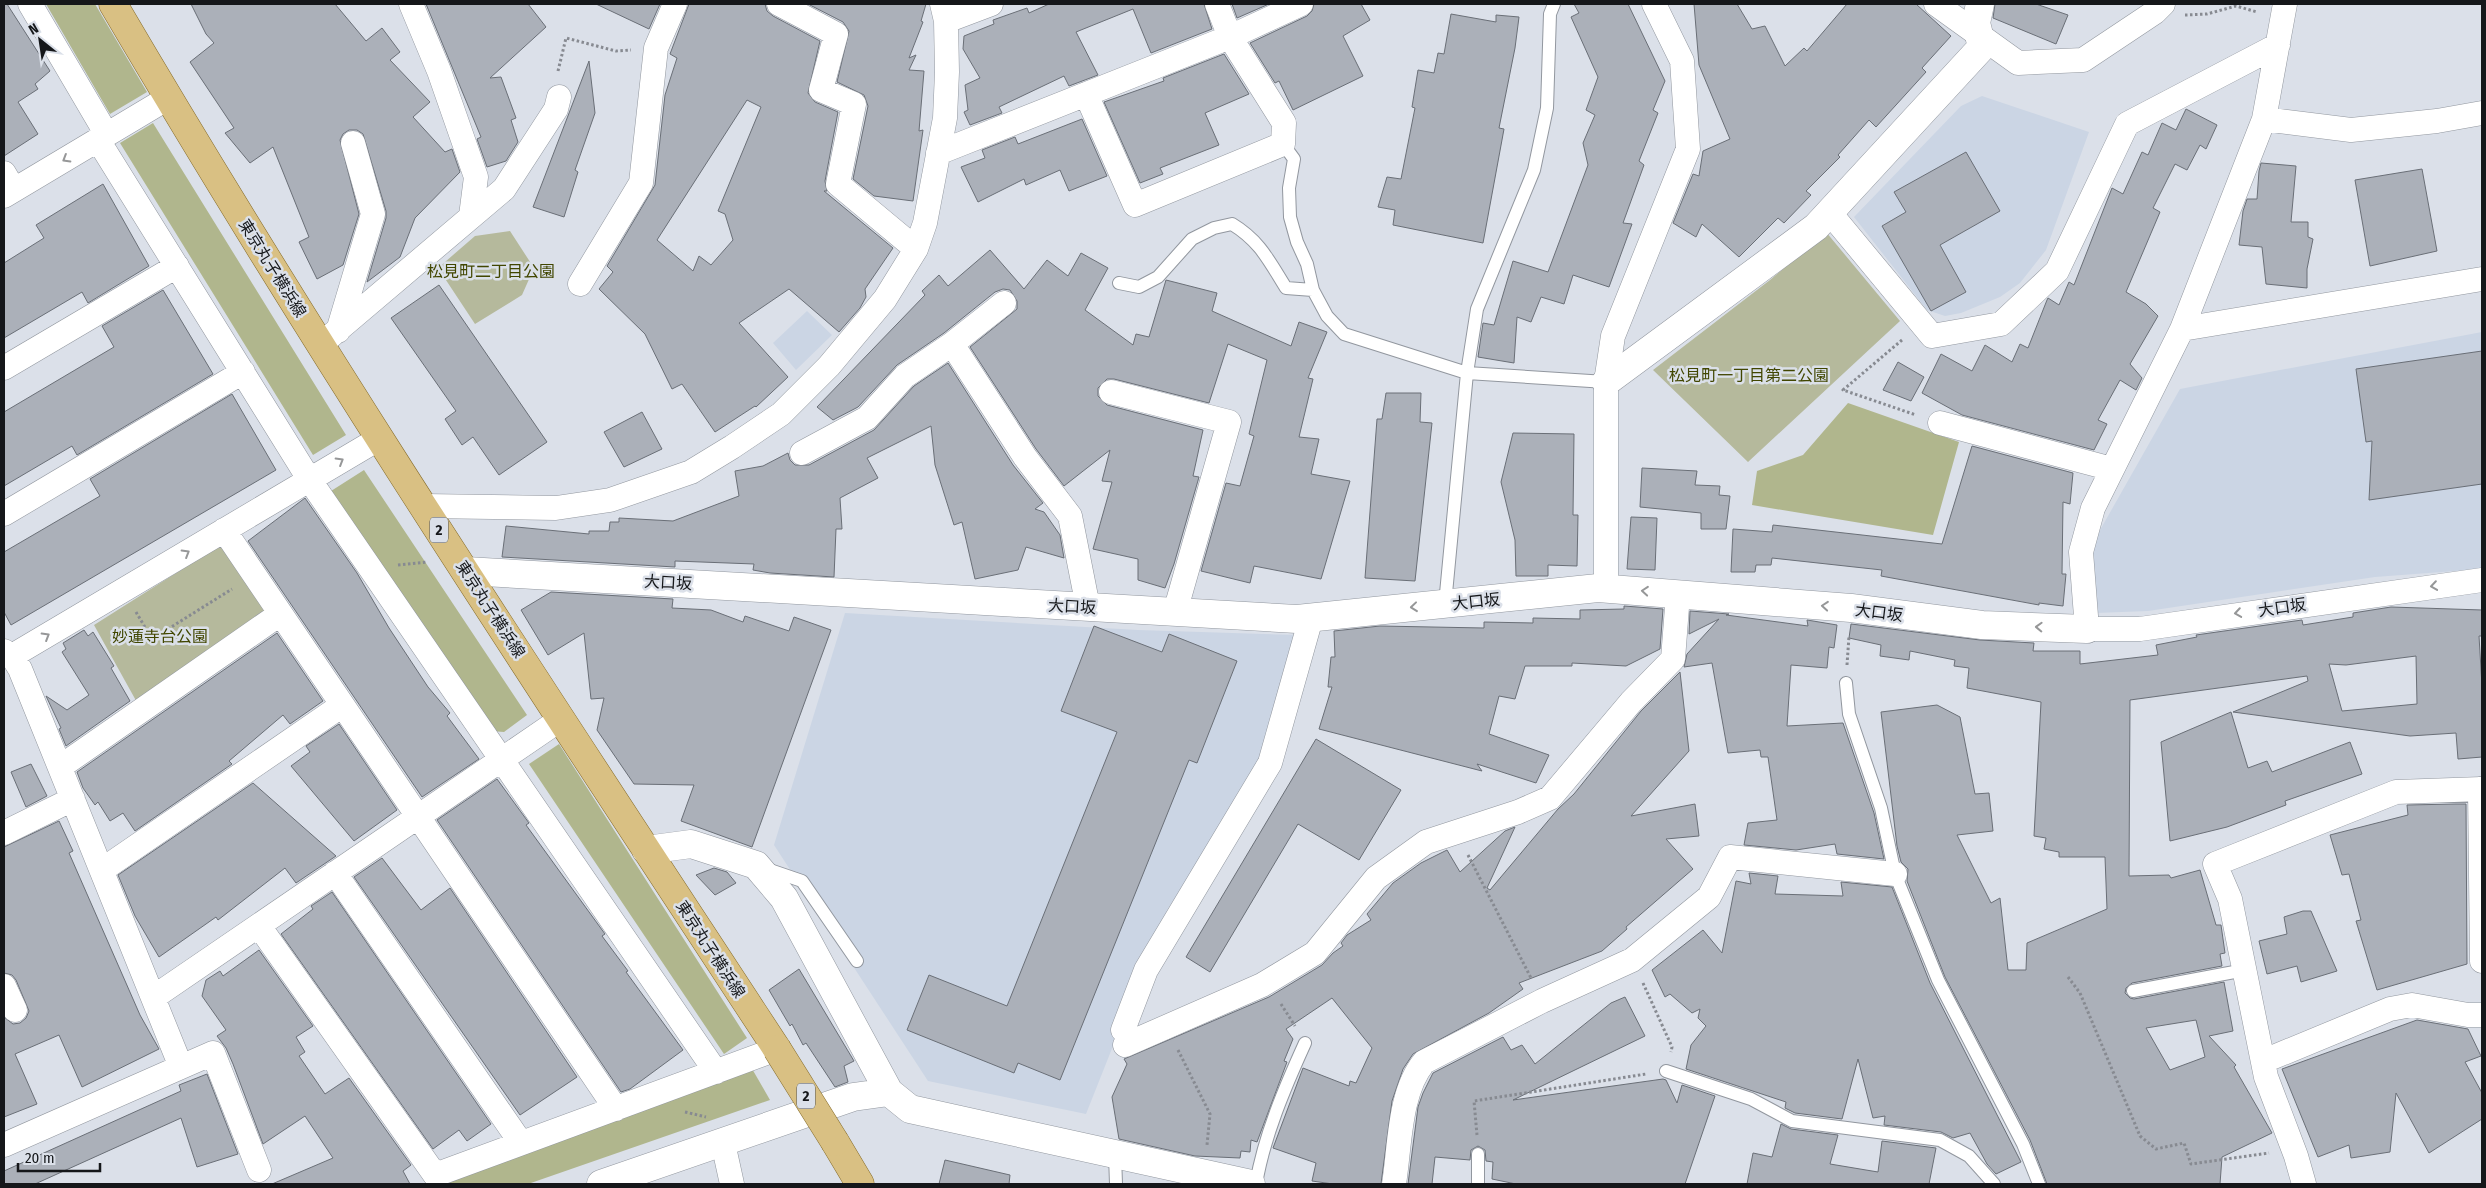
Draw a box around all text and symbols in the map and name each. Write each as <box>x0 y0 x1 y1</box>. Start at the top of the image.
north arrow <box>15 15 65 65</box>
text: N <box>26 20 42 39</box>
one-way arrow <box>63 153 72 163</box>
street label: 東京丸子横浜線 <box>235 216 310 321</box>
park label: 松見町二丁目公園 <box>427 262 555 281</box>
park label: 松見町一丁目第二公園 <box>1669 366 1829 385</box>
one-way arrow <box>335 457 344 467</box>
road number: 2 <box>430 518 448 542</box>
one-way arrow <box>180 549 189 559</box>
street label: 東京丸子横浜線 <box>452 557 529 661</box>
street label: 大口坂 <box>644 572 692 593</box>
one-way arrow <box>2430 581 2438 591</box>
one-way arrow <box>1641 586 1649 597</box>
street label: 大口坂 <box>1451 590 1501 613</box>
street label: 大口坂 <box>2257 595 2307 620</box>
street label: 大口坂 <box>1048 596 1096 617</box>
street label: 大口坂 <box>1854 600 1904 625</box>
one-way arrow <box>1410 601 1418 612</box>
one-way arrow <box>1820 601 1828 612</box>
one-way arrow <box>2234 608 2243 618</box>
one-way arrow <box>2034 622 2042 633</box>
park label: 妙蓮寺台公園 <box>112 627 208 646</box>
one-way arrow <box>40 632 49 642</box>
street label: 東京丸子横浜線 <box>672 897 749 1001</box>
road number: 2 <box>797 1084 815 1108</box>
scale bar <box>18 1140 100 1172</box>
text: 20 m <box>25 1149 55 1167</box>

